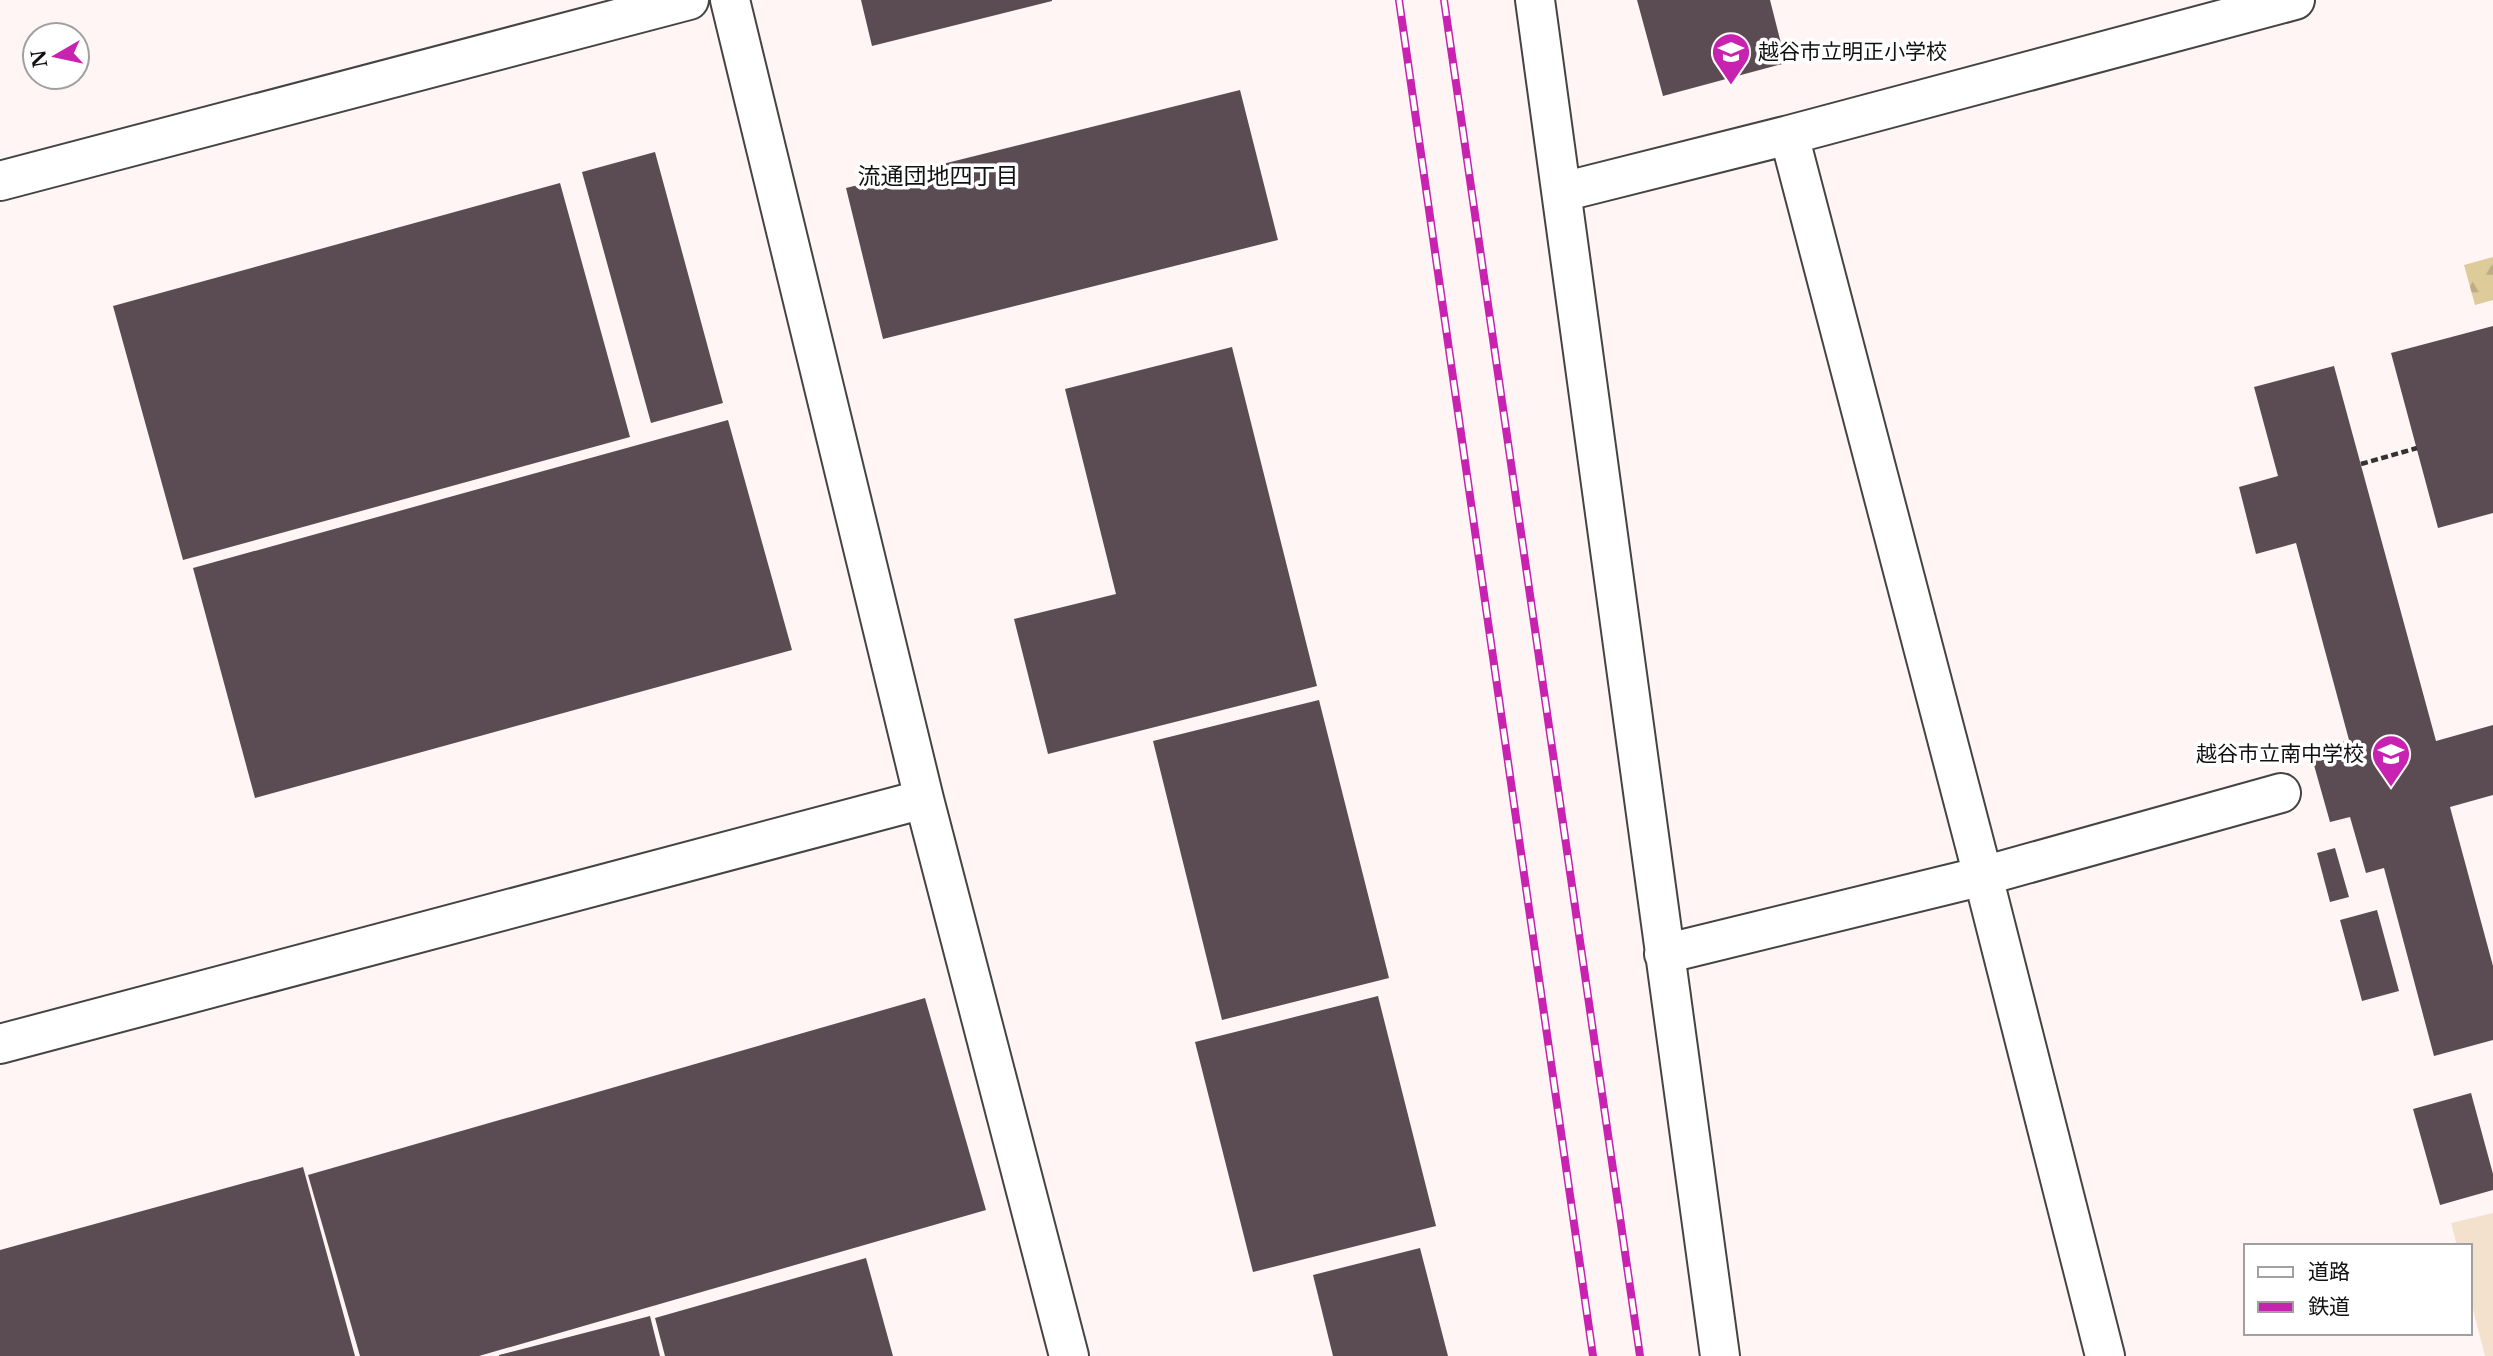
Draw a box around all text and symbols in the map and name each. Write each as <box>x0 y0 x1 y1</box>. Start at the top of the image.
north arrow <box>21 21 91 91</box>
school or university icon: 越谷市立明正小学校 <box>1710 31 1752 86</box>
place label: 越谷市立明正小学校 <box>1758 39 1947 65</box>
text: N <box>27 48 52 69</box>
district label: 流通団地四丁目 <box>858 162 1019 190</box>
school or university icon: 越谷市立南中学校 <box>2370 733 2412 788</box>
place label: 越谷市立南中学校 <box>2196 741 2364 767</box>
legend <box>2244 1244 2472 1335</box>
text: 道路 <box>2308 1259 2350 1285</box>
text: 鉄道 <box>2308 1294 2350 1320</box>

